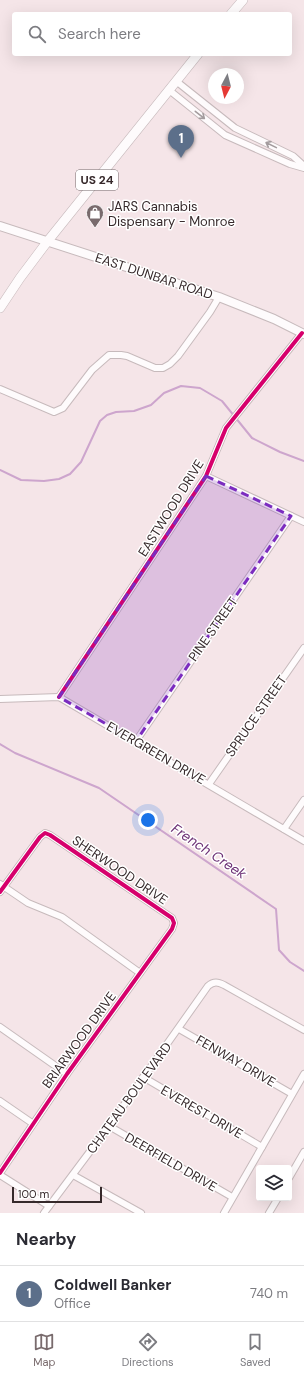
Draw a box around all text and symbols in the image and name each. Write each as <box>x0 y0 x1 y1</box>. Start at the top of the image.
search box <box>12 12 292 56</box>
icon: search <box>26 23 48 45</box>
text: Search here <box>58 24 141 44</box>
north arrow <box>208 68 244 104</box>
one-way arrow <box>194 110 205 119</box>
pin: 1 <box>168 125 194 158</box>
one-way arrow <box>265 141 277 148</box>
road number: US 24 <box>76 170 118 190</box>
place label: JARS Cannabis Dispensary - Monroe <box>108 198 235 230</box>
shop icon: JARS Cannabis Dispensary - Monroe <box>85 203 105 228</box>
street label: EAST DUNBAR ROAD <box>93 249 215 303</box>
street label: EASTWOOD DRIVE <box>134 456 208 560</box>
street label: PINE STREET <box>185 594 241 664</box>
street label: SPRUCE STREET <box>222 672 290 760</box>
street label: EVERGREEN DRIVE <box>103 718 209 788</box>
your location <box>138 810 158 830</box>
water label: French Creek <box>168 819 251 883</box>
street label: SHERWOOD DRIVE <box>69 832 171 908</box>
street label: BRIARWOOD DRIVE <box>38 988 120 1092</box>
street label: FENWAY DRIVE <box>193 1031 279 1091</box>
street label: CHATEAU BOULEVARD <box>83 1039 175 1157</box>
street label: EVEREST DRIVE <box>158 1082 246 1142</box>
street label: DEERFIELD DRIVE <box>122 1129 220 1195</box>
map controls <box>256 1165 292 1201</box>
button: layers <box>256 1165 292 1201</box>
scale bar <box>12 1185 102 1204</box>
text: 100 m <box>18 1187 49 1201</box>
text: Nearby <box>16 1228 76 1250</box>
text: Coldwell Banker <box>54 1275 171 1295</box>
text: 1 <box>27 1285 31 1302</box>
text: 740 m <box>250 1285 288 1302</box>
text: Office <box>54 1295 91 1312</box>
tab: Map <box>33 1331 55 1369</box>
tab: Directions <box>122 1331 174 1369</box>
tab: Saved <box>240 1331 271 1369</box>

